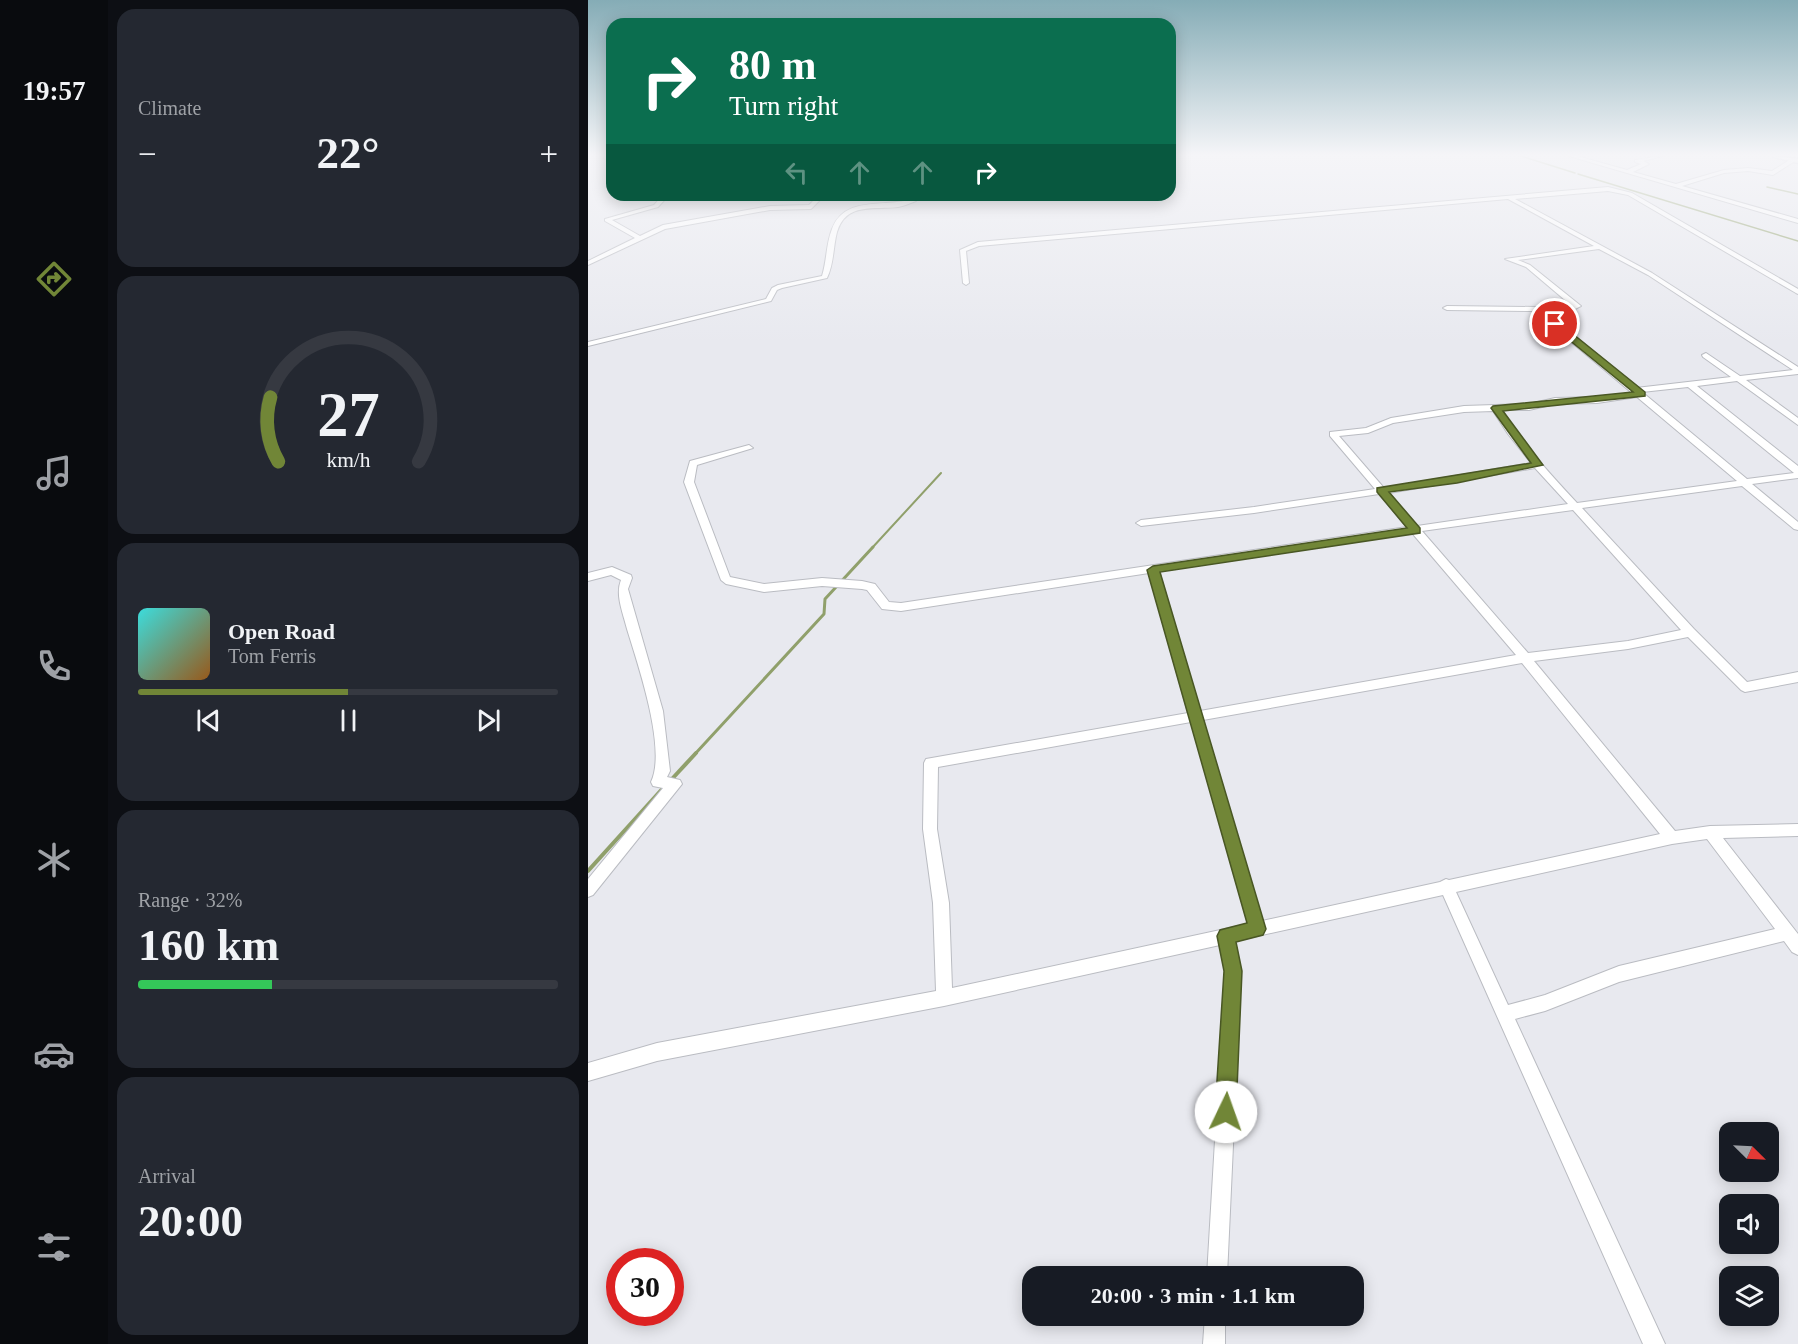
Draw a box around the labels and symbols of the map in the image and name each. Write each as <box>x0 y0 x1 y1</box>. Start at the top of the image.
pin <box>1529 298 1580 349</box>
position arrow <box>1194 1080 1258 1144</box>
north arrow <box>1719 1122 1779 1182</box>
speed limit sign: 30 <box>606 1248 684 1326</box>

